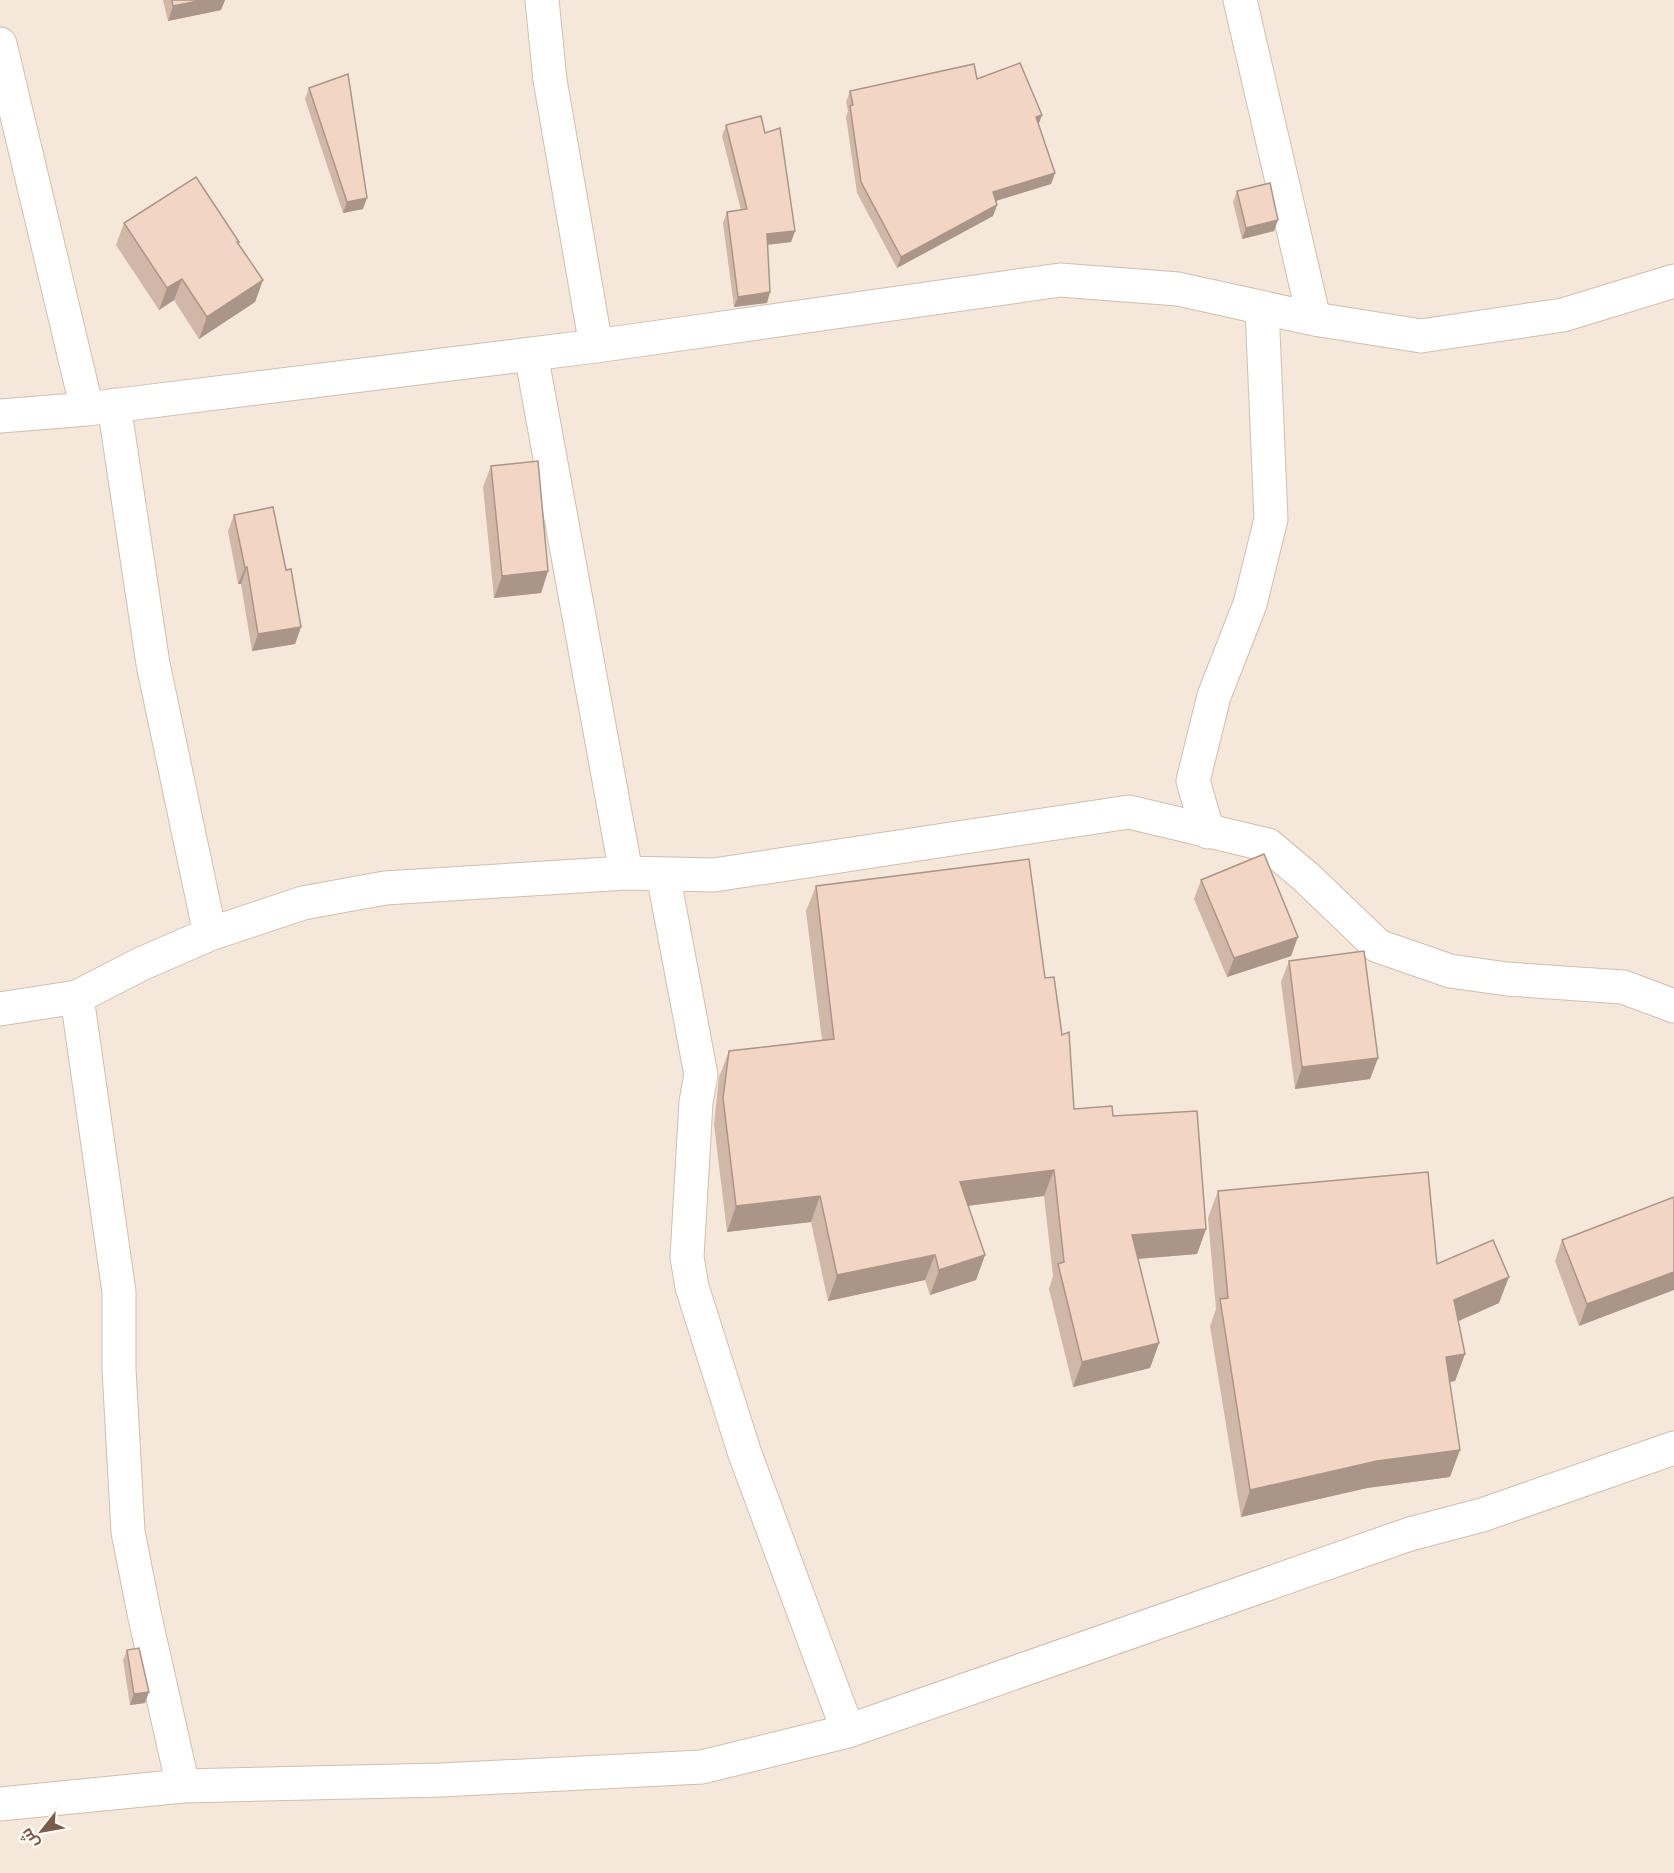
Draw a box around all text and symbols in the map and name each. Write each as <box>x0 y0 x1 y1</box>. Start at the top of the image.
north arrow <box>12 1801 72 1861</box>
text: ش <box>15 1825 43 1853</box>

